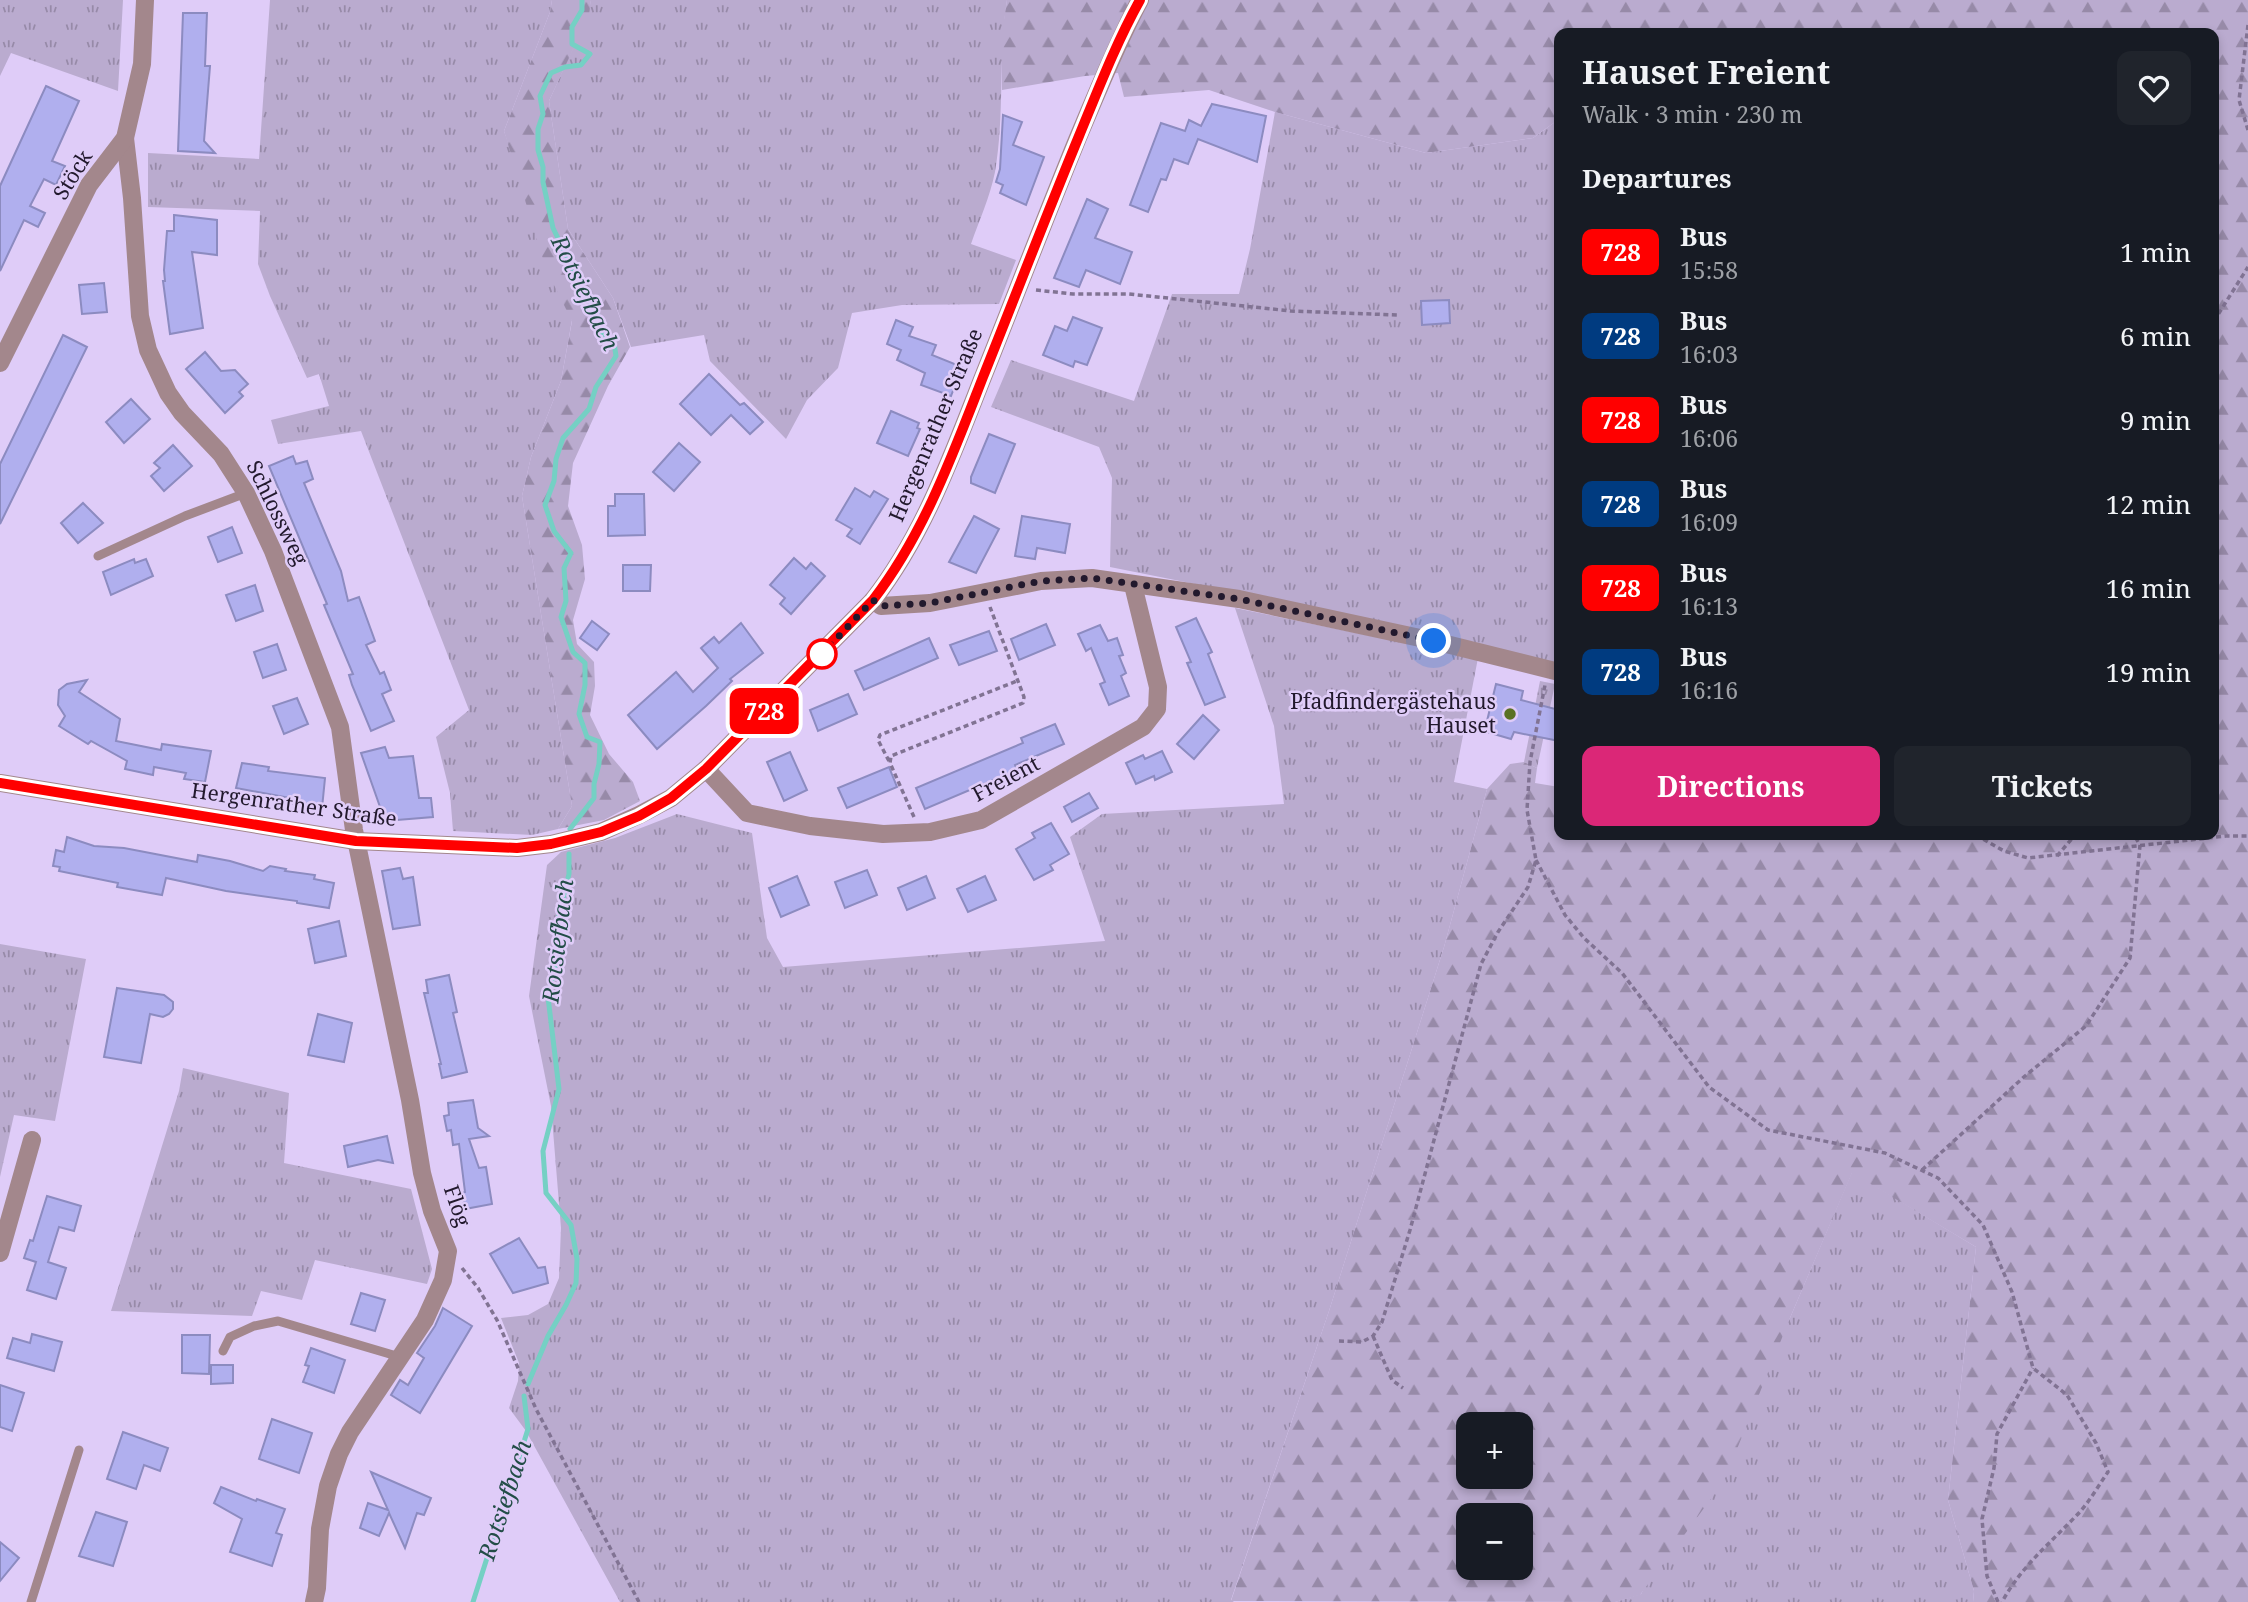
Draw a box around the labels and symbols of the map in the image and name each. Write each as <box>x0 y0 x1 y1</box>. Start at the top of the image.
street label: Stöck <box>46 144 99 205</box>
water label: Rotsiefbach <box>544 229 628 356</box>
street label: Hergenrather Straße <box>882 324 988 526</box>
street label: Schlossweg <box>240 456 316 570</box>
your location <box>1416 623 1451 658</box>
unlabelled marker <box>807 639 837 669</box>
place label: Pfadfindergästehaus Hauset <box>1290 687 1496 739</box>
line badge: 728 <box>724 688 804 734</box>
marker: Pfadfindergästehaus Hauset <box>1502 706 1518 722</box>
street label: Freient <box>967 749 1044 807</box>
street label: Hergenrather Straße <box>189 776 399 832</box>
water label: Rotsiefbach <box>533 877 580 1006</box>
street label: Flög <box>438 1181 478 1231</box>
water label: Rotsiefbach <box>469 1435 539 1565</box>

